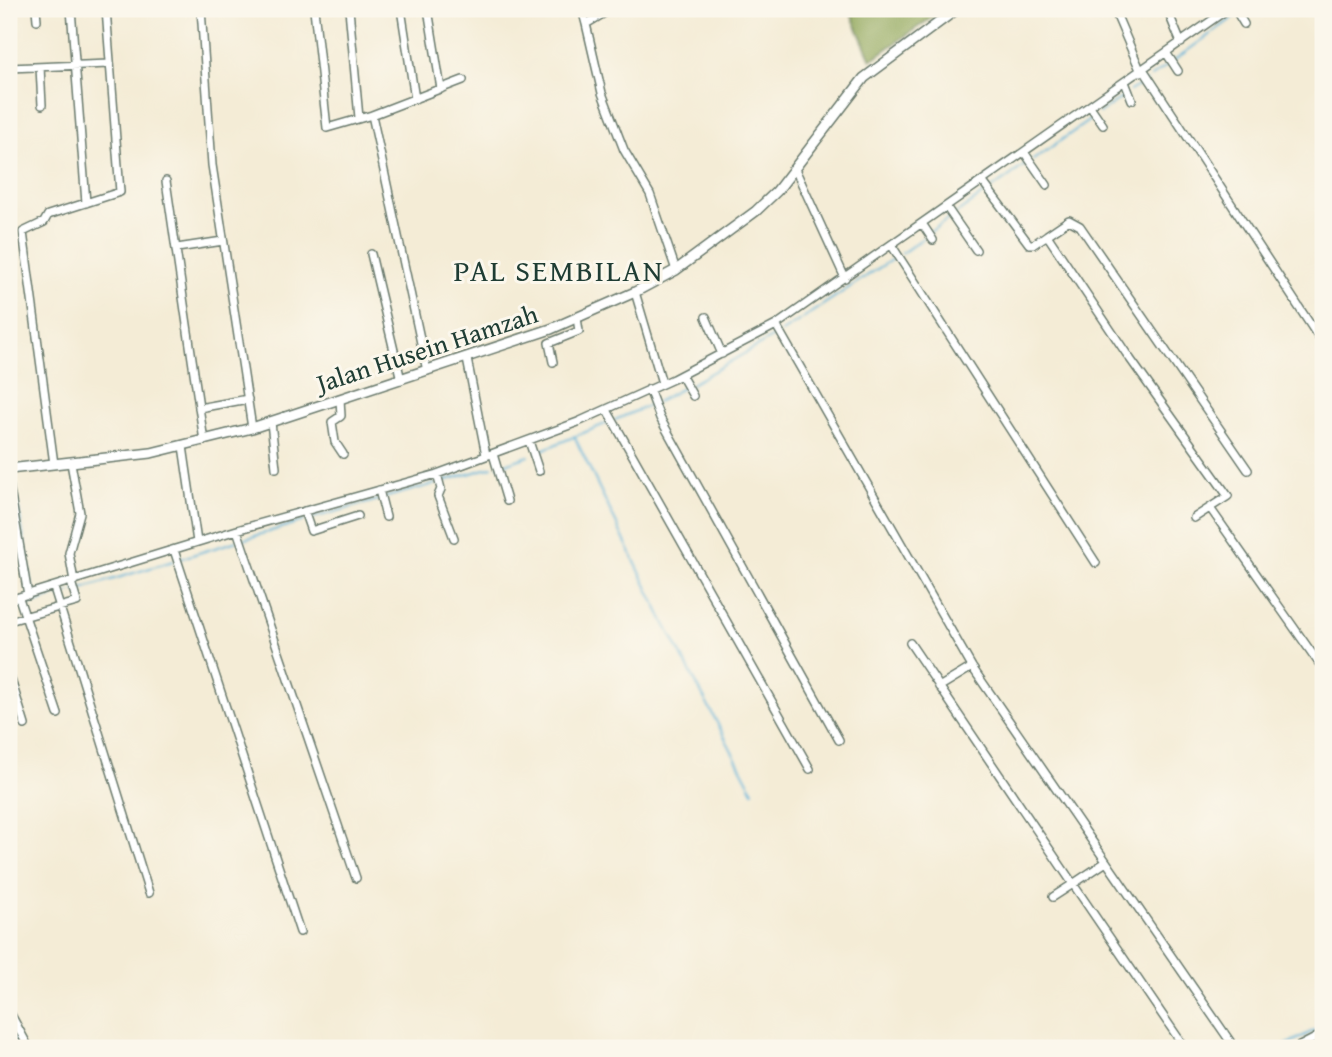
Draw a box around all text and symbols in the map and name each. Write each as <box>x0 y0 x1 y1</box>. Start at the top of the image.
district label: PAL SEMBILAN <box>454 248 664 292</box>
street label: Jalan Husein Hamzah <box>308 294 543 403</box>

